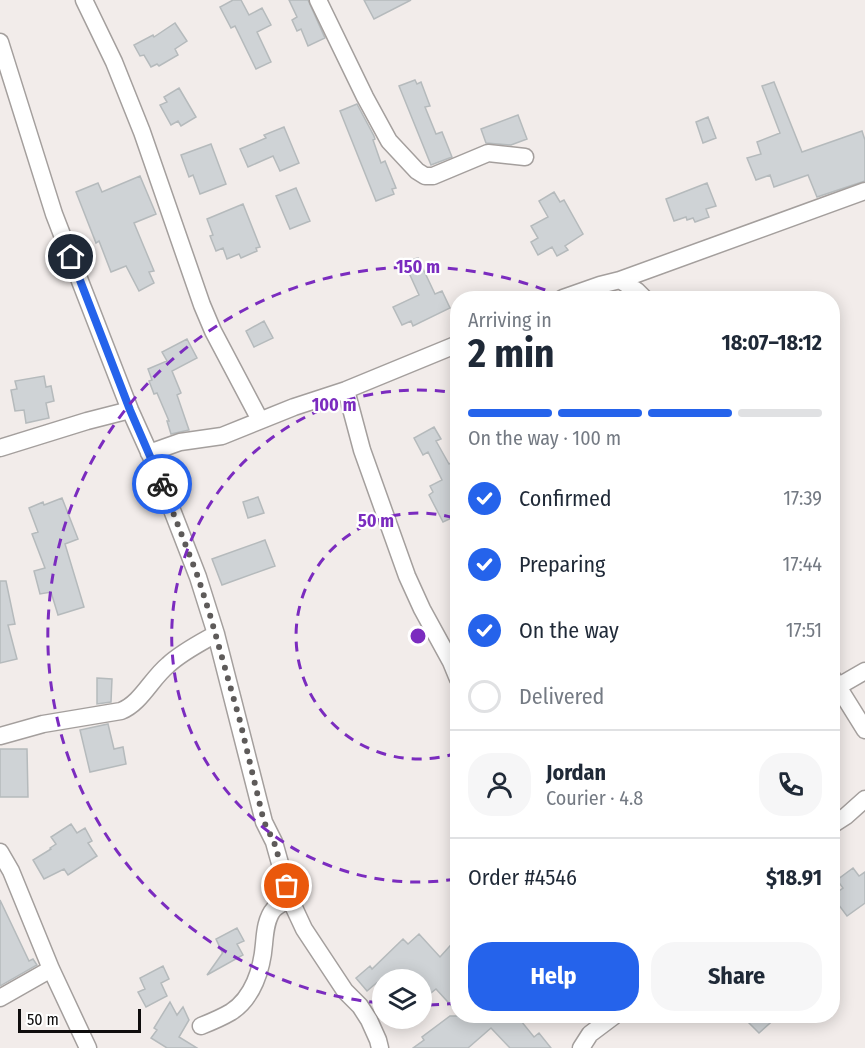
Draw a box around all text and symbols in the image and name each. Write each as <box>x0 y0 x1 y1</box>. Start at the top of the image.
pin <box>45 231 96 282</box>
icon: home <box>54 240 87 273</box>
text: 150 m <box>396 256 440 278</box>
text: Arriving in <box>468 308 552 332</box>
text: 18:07–18:12 <box>721 329 822 356</box>
text: 2 min <box>468 331 554 377</box>
text: 100 m <box>312 394 356 416</box>
text: On the way · 100 m <box>468 426 621 450</box>
courier <box>132 454 192 514</box>
icon: bike <box>146 468 179 501</box>
icon: check <box>468 482 501 515</box>
text: Confirmed <box>519 485 612 512</box>
text: 17:39 <box>783 486 822 510</box>
text: 50 m <box>358 510 394 532</box>
icon: check <box>468 548 501 581</box>
text: Preparing <box>519 551 605 578</box>
text: 17:44 <box>783 552 822 576</box>
icon: check <box>468 614 501 647</box>
text: On the way <box>519 617 619 644</box>
text: 17:51 <box>786 618 822 642</box>
centre of rings <box>408 626 428 646</box>
text: Delivered <box>519 683 604 710</box>
button: person <box>468 753 531 816</box>
button: phone <box>759 753 822 816</box>
text: Jordan <box>546 759 606 786</box>
text: Courier · 4.8 <box>546 786 643 810</box>
pin <box>261 860 312 911</box>
text: Order #4546 <box>468 864 577 891</box>
text: $18.91 <box>766 864 822 891</box>
icon: bag <box>270 869 303 902</box>
button: Help <box>468 942 639 1011</box>
button: Share <box>651 942 822 1011</box>
map controls <box>372 969 432 1029</box>
button: layers <box>372 969 432 1029</box>
scale bar <box>18 1006 141 1034</box>
text: 50 m <box>27 1010 59 1029</box>

